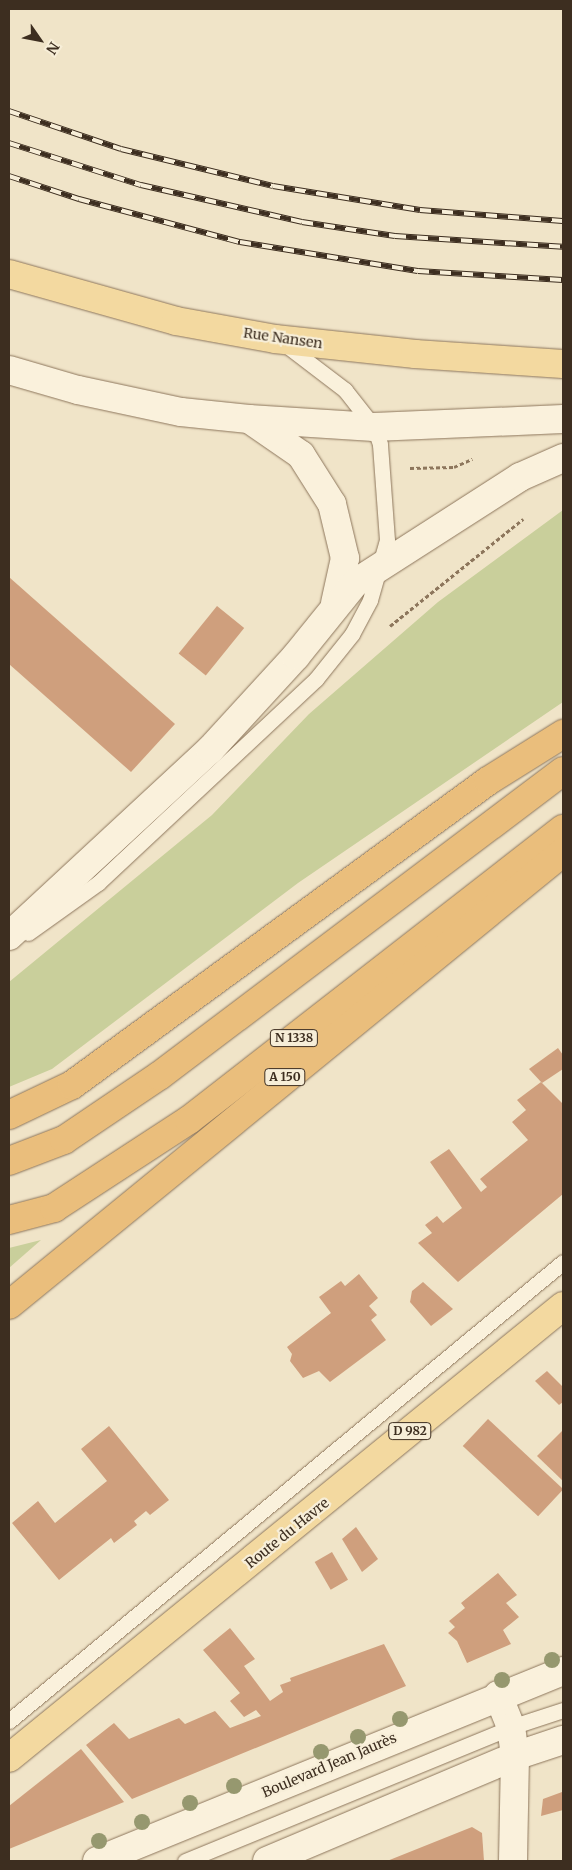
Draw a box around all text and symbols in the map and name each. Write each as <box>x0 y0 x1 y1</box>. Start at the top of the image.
north arrow <box>15 15 65 65</box>
text: N <box>42 39 63 58</box>
street label: Rue Nansen <box>242 324 324 352</box>
road number: N 1338 <box>269 1028 319 1048</box>
road number: A 150 <box>264 1068 306 1086</box>
road number: D 982 <box>388 1422 432 1440</box>
street label: Route du Havre <box>242 1494 332 1572</box>
street label: Boulevard Jean Jaurès <box>259 1729 399 1801</box>

